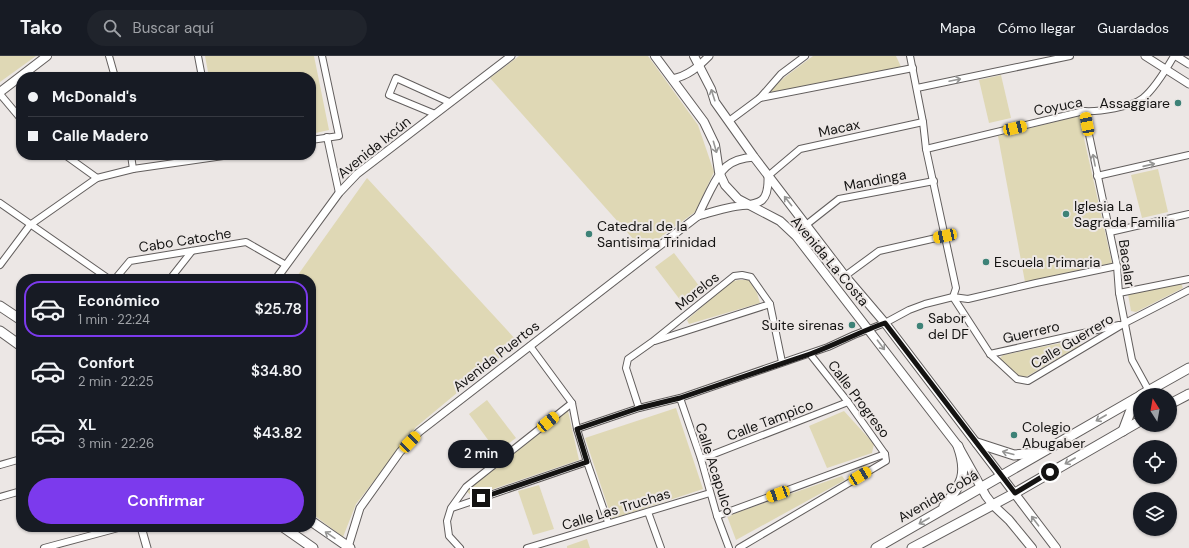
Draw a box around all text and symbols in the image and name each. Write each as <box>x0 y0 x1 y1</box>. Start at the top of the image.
search box <box>87 10 367 46</box>
text: Tako <box>20 15 63 40</box>
icon: search <box>101 17 123 39</box>
text: Buscar aquí <box>133 18 214 38</box>
text: Mapa <box>940 19 976 37</box>
text: Cómo llegar <box>998 19 1075 37</box>
text: Guardados <box>1097 19 1169 37</box>
one-way arrow <box>948 76 961 84</box>
text: McDonald's <box>52 87 137 107</box>
one-way arrow <box>709 89 716 102</box>
street label: Coyuca <box>1032 92 1084 120</box>
place label: Assaggiare <box>1100 94 1170 112</box>
marker: Assaggiare <box>1173 98 1183 108</box>
car <box>1079 111 1095 137</box>
street label: Avenida Ixcún <box>334 112 414 182</box>
street label: Macax <box>817 115 861 141</box>
car <box>1002 119 1028 137</box>
text: Calle Madero <box>52 126 149 146</box>
one-way arrow <box>712 140 719 153</box>
one-way arrow <box>1089 154 1097 167</box>
one-way arrow <box>1142 160 1155 168</box>
street label: Mandinga <box>842 165 908 195</box>
one-way arrow <box>784 196 792 207</box>
place label: Iglesia La Sagrada Familia <box>1074 197 1175 231</box>
marker: Iglesia La Sagrada Familia <box>1061 209 1071 219</box>
street label: Avenida La Costa <box>787 212 873 310</box>
place label: Catedral de la Santisima Trinidad <box>597 217 716 251</box>
street label: Cabo Catoche <box>137 224 233 256</box>
car <box>932 228 958 244</box>
marker: Catedral de la Santisima Trinidad <box>584 229 594 239</box>
street label: Bacalar <box>1115 238 1139 288</box>
place label: Escuela Primaria <box>994 253 1100 271</box>
marker: Escuela Primaria <box>981 257 991 267</box>
street label: Morelos <box>671 268 723 314</box>
icon: car <box>30 291 66 327</box>
text: Económico <box>78 291 160 311</box>
text: $25.78 <box>255 299 302 319</box>
place label: Sabor del DF <box>928 309 969 343</box>
street label: Calle Guerrero <box>1027 309 1117 373</box>
text: 1 min · 22:24 <box>78 311 150 328</box>
place label: Suite sirenas <box>762 316 844 334</box>
street label: Avenida Puertos <box>449 317 543 395</box>
street label: Guerrero <box>1001 317 1061 347</box>
marker: Suite sirenas <box>847 320 857 330</box>
marker: Sabor del DF <box>915 321 925 331</box>
one-way arrow <box>877 339 886 350</box>
icon: car <box>30 353 66 389</box>
text: Confort <box>78 353 135 373</box>
street label: Calle Progreso <box>824 357 894 441</box>
text: $34.80 <box>251 361 302 381</box>
text: 2 min · 22:25 <box>78 373 154 390</box>
north arrow <box>1133 388 1177 432</box>
map controls <box>1133 388 1177 536</box>
street label: Calle Tampico <box>724 395 816 445</box>
car <box>535 410 561 434</box>
icon: car <box>30 415 66 451</box>
text: XL <box>78 415 96 435</box>
one-way arrow <box>1095 415 1107 422</box>
place label: Colegio Abugaber <box>1022 418 1085 452</box>
street label: Calle Acapulco <box>692 420 738 518</box>
text: $43.82 <box>253 423 302 443</box>
car <box>397 429 423 455</box>
marker: Colegio Abugaber <box>1009 430 1019 440</box>
text: 3 min · 22:26 <box>78 435 154 452</box>
callout: 2 min <box>448 440 514 468</box>
button: locate <box>1133 440 1177 484</box>
text: 2 min <box>464 445 498 462</box>
one-way arrow <box>1002 449 1015 456</box>
one-way arrow <box>1064 458 1076 466</box>
route start <box>1041 463 1059 481</box>
car <box>847 465 873 487</box>
street label: Avenida Cobá <box>895 466 981 526</box>
button: Confirmar <box>28 478 304 524</box>
street label: Calle Las Truchas <box>560 484 672 534</box>
car <box>765 484 791 504</box>
route end <box>472 489 490 507</box>
button: layers <box>1133 492 1177 536</box>
one-way arrow <box>1031 515 1040 526</box>
one-way arrow <box>918 517 930 525</box>
one-way arrow <box>325 531 336 539</box>

